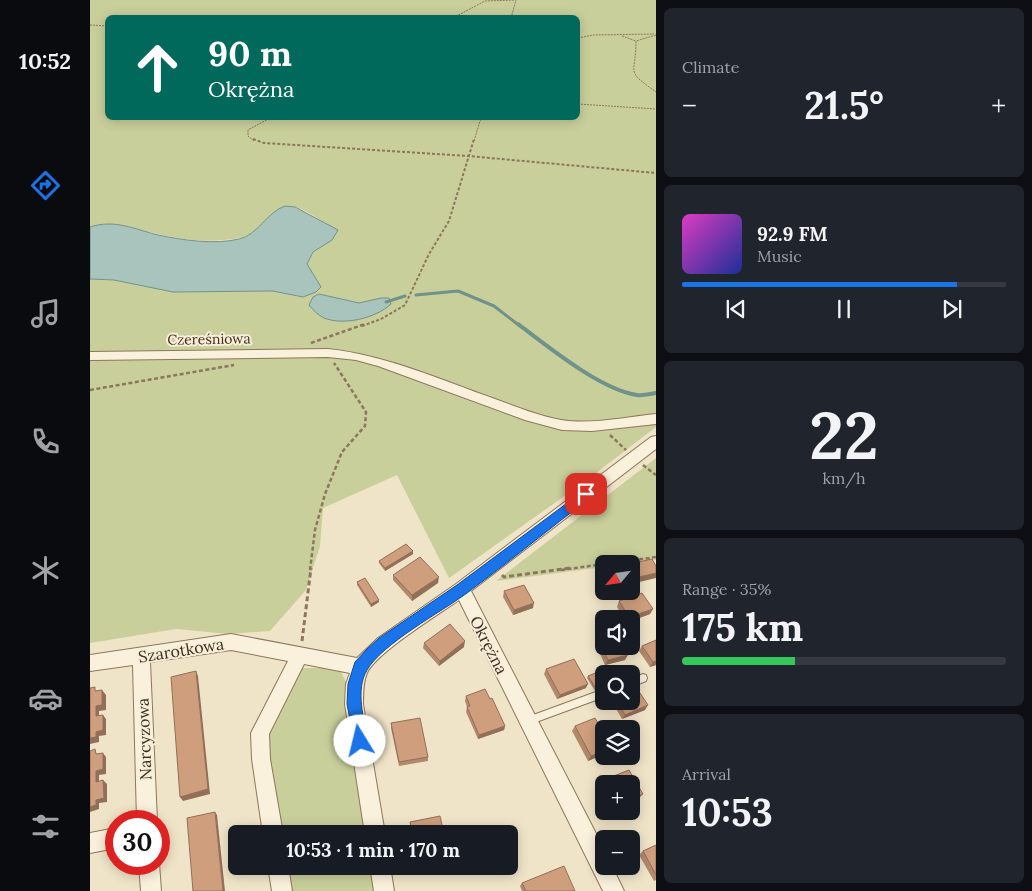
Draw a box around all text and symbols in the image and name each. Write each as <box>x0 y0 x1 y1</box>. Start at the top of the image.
text: 90 m <box>208 31 292 76</box>
icon: ahead <box>125 35 190 100</box>
text: 10:52 <box>19 47 71 75</box>
text: Climate <box>682 57 739 77</box>
text: Okrężna <box>208 75 294 103</box>
text: 21.5° <box>804 81 884 129</box>
text: − <box>682 88 697 124</box>
text: + <box>991 88 1006 124</box>
icon: directions <box>28 168 63 203</box>
text: 92.9 FM <box>757 222 828 246</box>
text: Music <box>757 246 802 266</box>
icon: previous <box>722 295 750 323</box>
icon: pause <box>830 295 858 323</box>
icon: next <box>938 295 966 323</box>
icon: music <box>28 296 63 331</box>
street label: Czereśniowa <box>167 329 251 349</box>
text: 22 <box>809 394 879 477</box>
icon: phone <box>28 424 63 459</box>
text: km/h <box>822 468 866 488</box>
pin <box>565 473 607 515</box>
icon: arrive <box>572 480 600 508</box>
icon: climate <box>28 553 63 588</box>
north arrow <box>595 555 640 600</box>
map controls <box>595 555 640 875</box>
text: Range · 35% <box>682 579 771 599</box>
text: 175 km <box>682 603 803 651</box>
button: sound <box>595 610 640 655</box>
street label: Okrężna <box>466 612 512 678</box>
street label: Szarotkowa <box>137 633 225 667</box>
button: search <box>595 665 640 710</box>
icon: car <box>28 681 63 716</box>
street label: Narcyzowa <box>133 698 155 780</box>
position arrow <box>333 714 385 766</box>
button: layers <box>595 720 640 765</box>
text: Arrival <box>682 764 731 784</box>
button: + <box>595 775 640 820</box>
text: 10:53 <box>682 788 773 836</box>
icon: filters <box>28 809 63 844</box>
speed limit sign: 30 <box>105 810 170 875</box>
button: − <box>595 830 640 875</box>
text: 10:53 · 1 min · 170 m <box>286 838 460 862</box>

